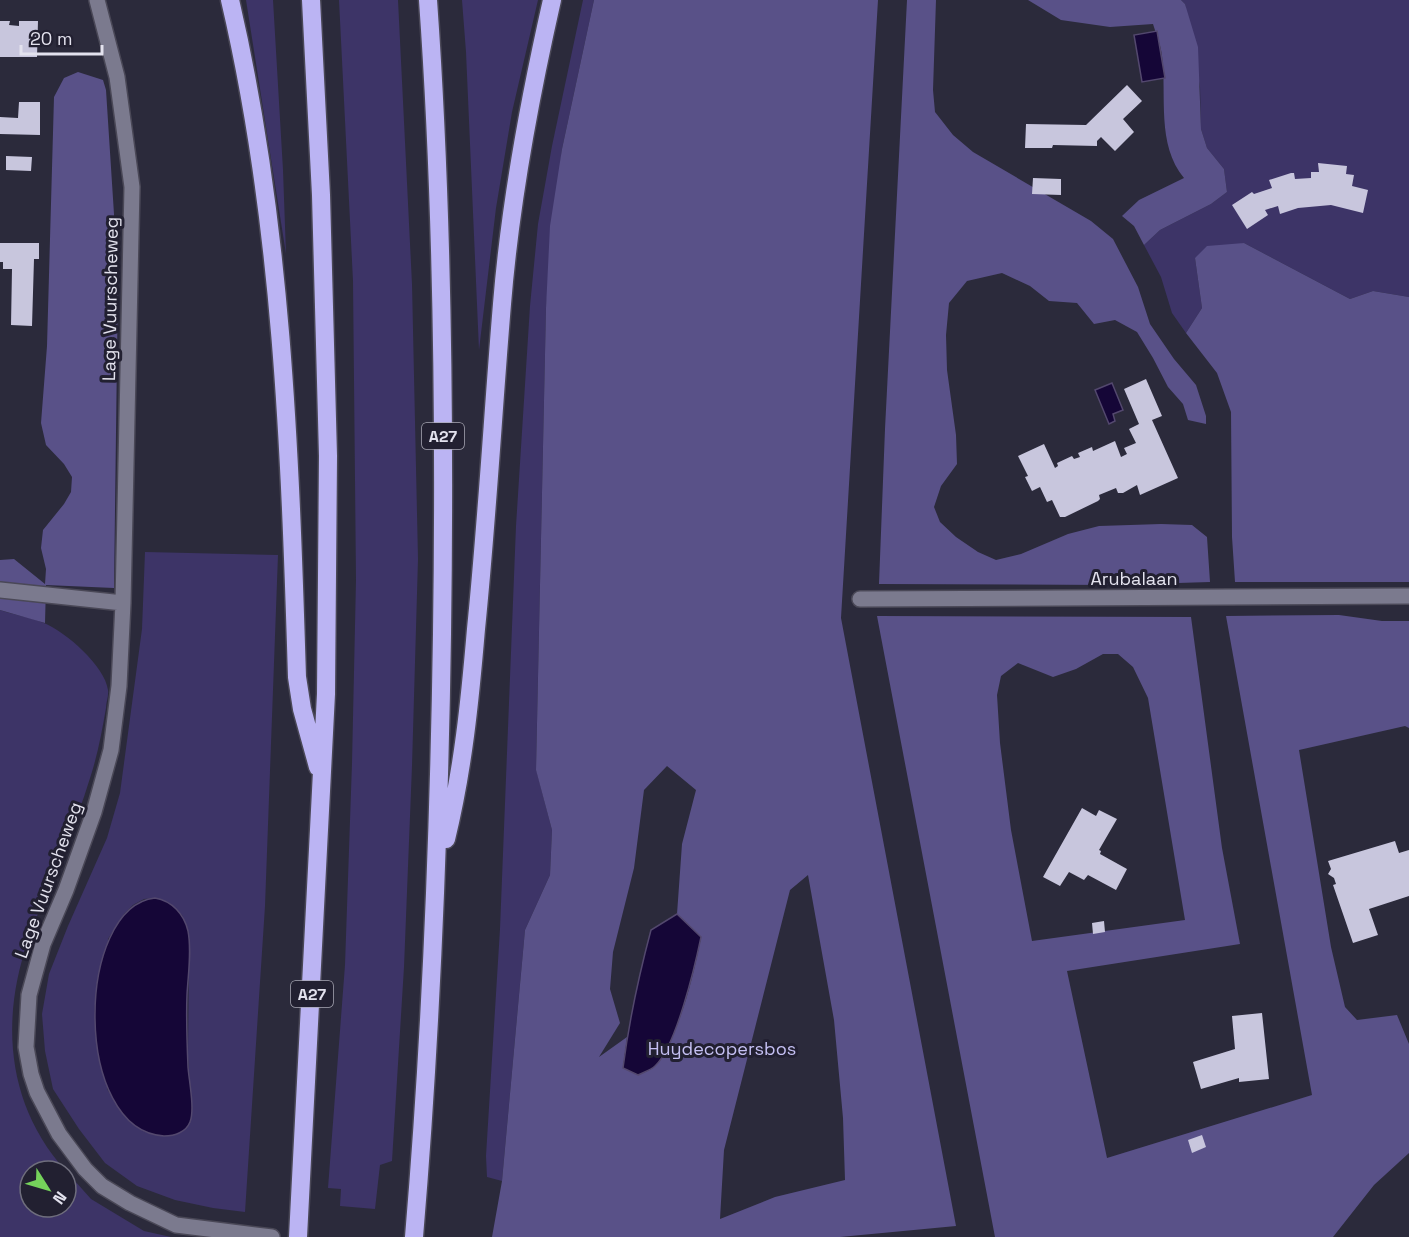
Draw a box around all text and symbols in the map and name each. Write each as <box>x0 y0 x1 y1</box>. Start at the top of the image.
scale bar <box>21 18 102 56</box>
text: 20 m <box>30 27 73 50</box>
street label: Lage Vuurscheweg <box>97 217 123 381</box>
road number: A27 <box>422 423 464 449</box>
street label: Arubalaan <box>1090 567 1178 590</box>
street label: Lage Vuurscheweg <box>9 799 87 961</box>
road number: A27 <box>291 981 333 1007</box>
park label: Huydecopersbos <box>648 1037 796 1060</box>
north arrow <box>18 1159 78 1219</box>
text: N <box>48 1187 71 1208</box>

